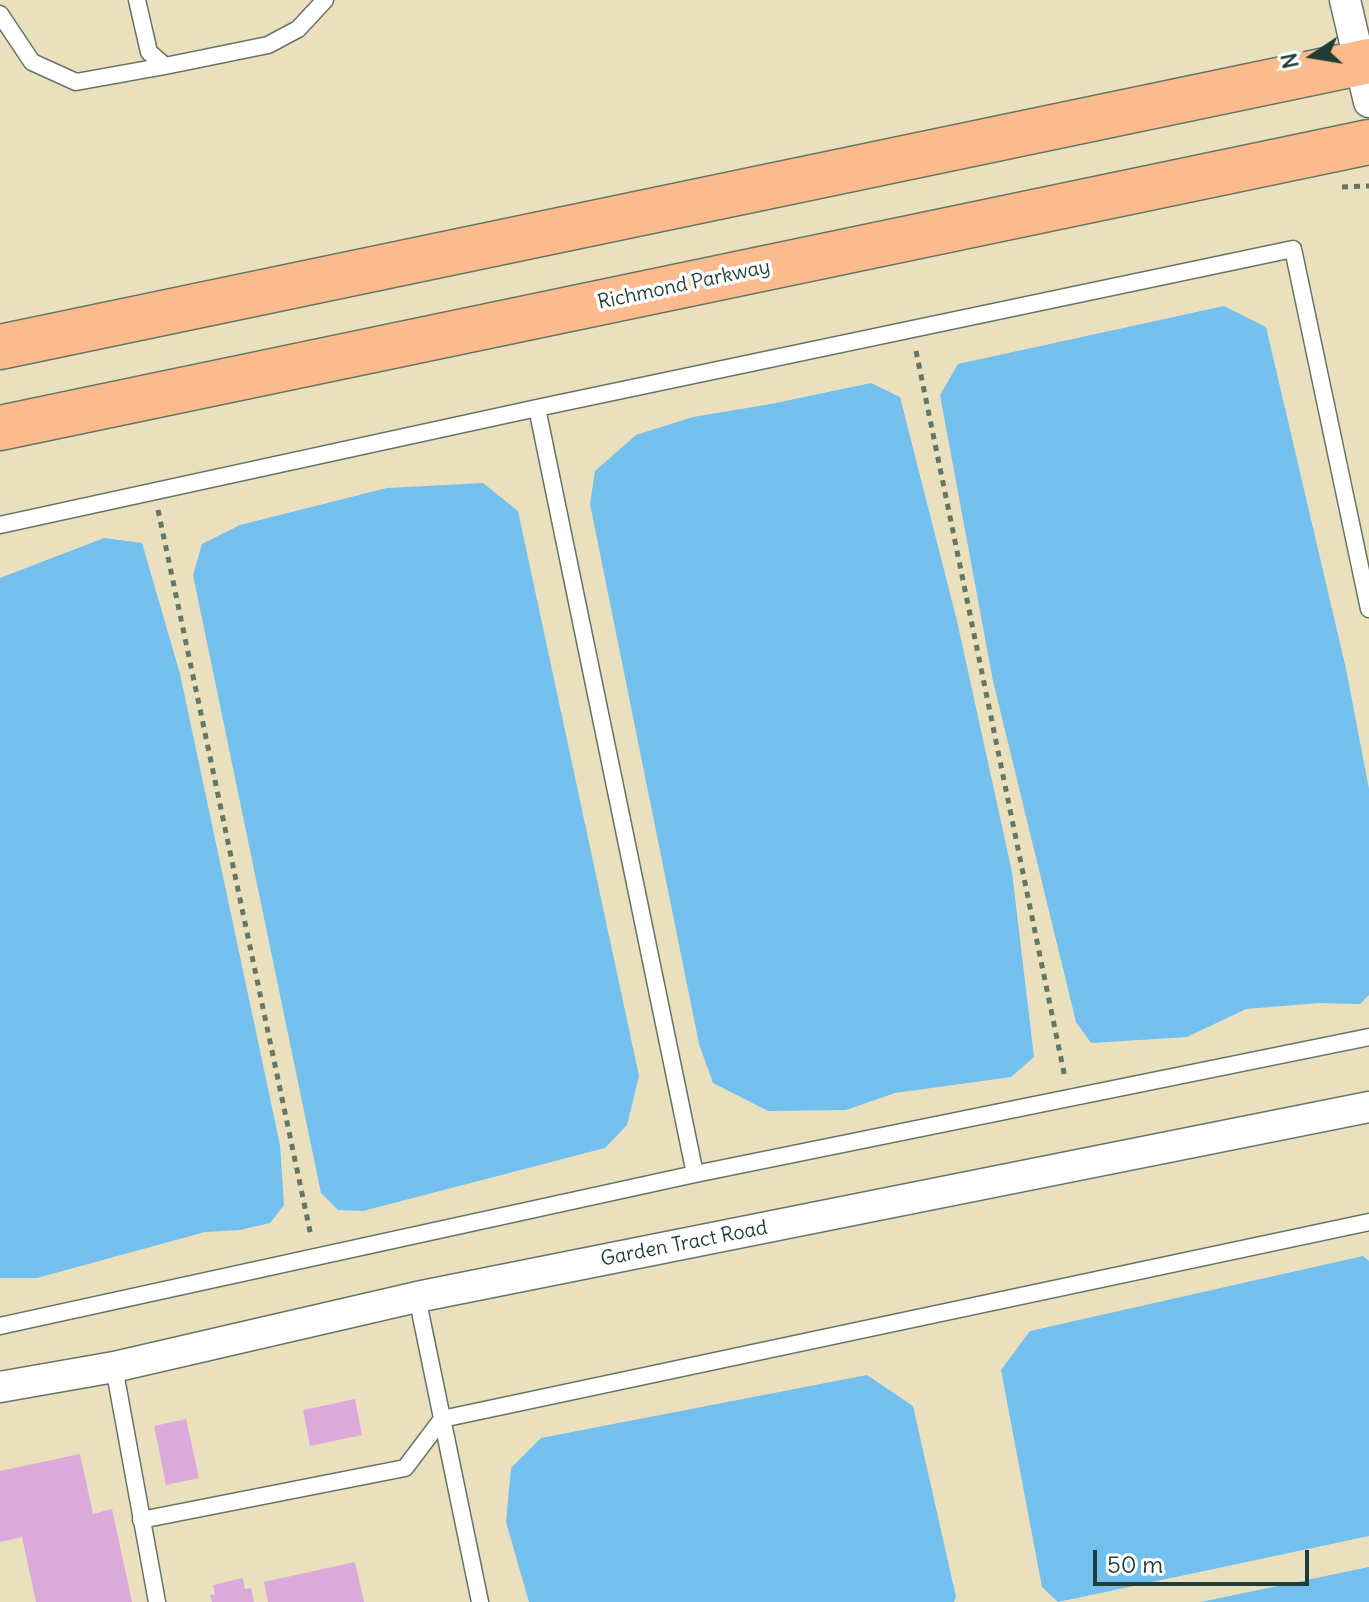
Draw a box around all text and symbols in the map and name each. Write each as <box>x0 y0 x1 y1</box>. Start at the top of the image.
north arrow <box>1273 16 1353 96</box>
text: N <box>1274 51 1305 71</box>
street label: Richmond Parkway <box>596 255 772 315</box>
street label: Garden Tract Road <box>599 1216 769 1272</box>
scale bar <box>1097 1534 1313 1584</box>
text: 50 m <box>1107 1549 1163 1579</box>

